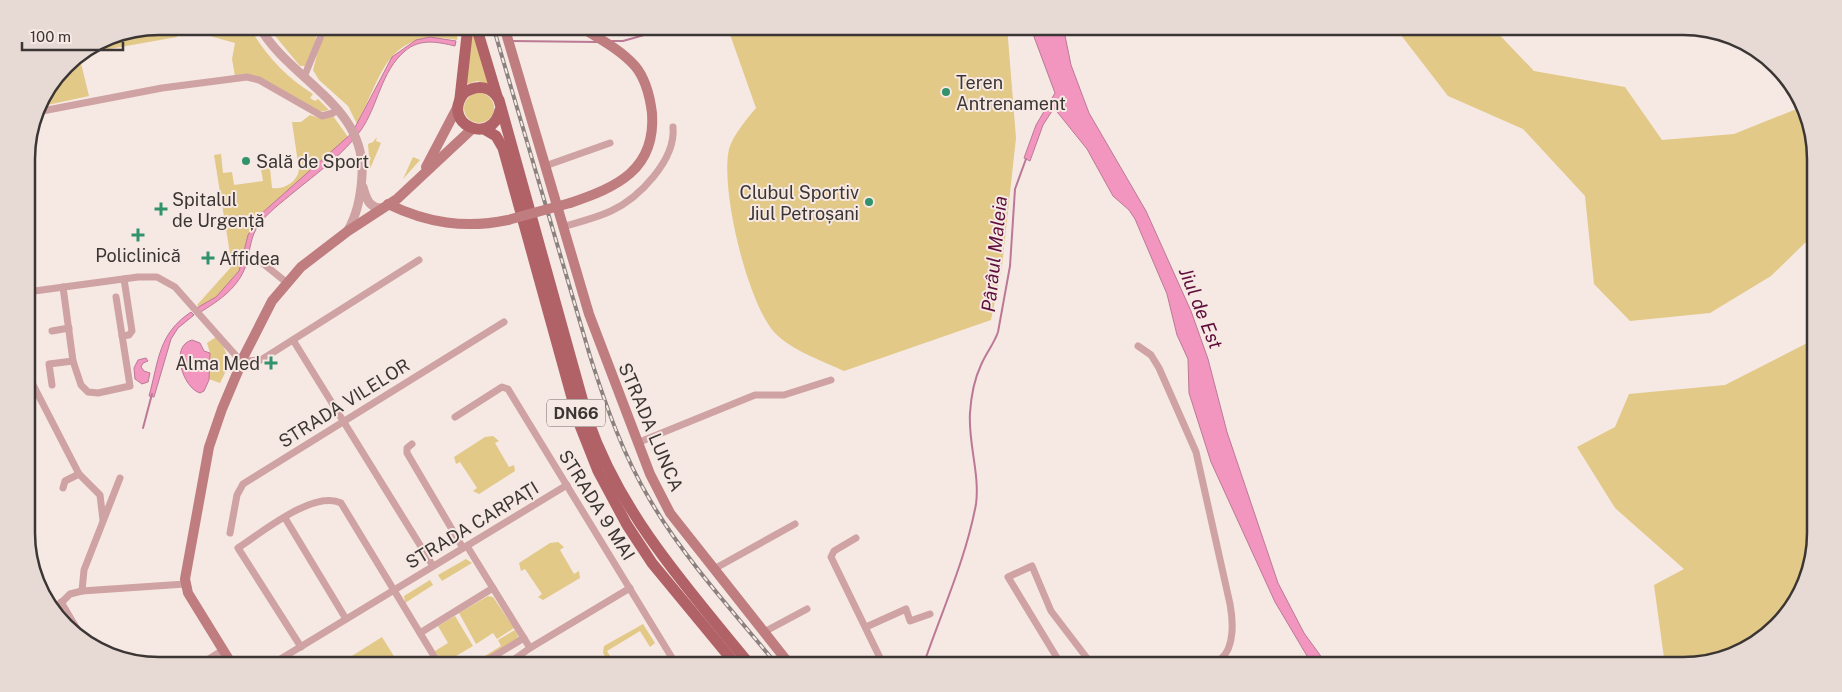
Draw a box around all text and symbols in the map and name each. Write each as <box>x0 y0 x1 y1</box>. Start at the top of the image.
scale bar <box>22 20 124 52</box>
text: 100 m <box>30 28 71 45</box>
place label: Teren Antrenament <box>956 72 1066 114</box>
marker: Teren Antrenament <box>940 86 952 98</box>
place label: Sală de Sport <box>256 151 369 172</box>
marker: Sală de Sport <box>240 155 252 167</box>
place label: Clubul Sportiv Jiul Petroșani <box>740 182 859 224</box>
place label: Spitalul de Urgență <box>172 189 265 231</box>
water label: Pârâul Maleia <box>977 195 1011 313</box>
marker: Clubul Sportiv Jiul Petroșani <box>863 196 875 208</box>
marker: Spitalul de Urgență <box>154 202 168 216</box>
marker: Policlinică <box>131 228 145 242</box>
place label: Policlinică <box>95 245 181 266</box>
place label: Affidea <box>219 248 280 269</box>
marker: Affidea <box>201 251 215 265</box>
water label: Jiul de Est <box>1175 264 1227 352</box>
place label: Alma Med <box>175 353 260 374</box>
street label: STRADA VILELOR <box>275 354 413 452</box>
marker: Alma Med <box>264 356 278 370</box>
street label: STRADA LUNCA <box>614 360 688 495</box>
road number: DN66 <box>547 399 605 426</box>
street label: STRADA 9 MAI <box>555 446 639 564</box>
street label: STRADA CARPAȚI <box>402 477 542 573</box>

